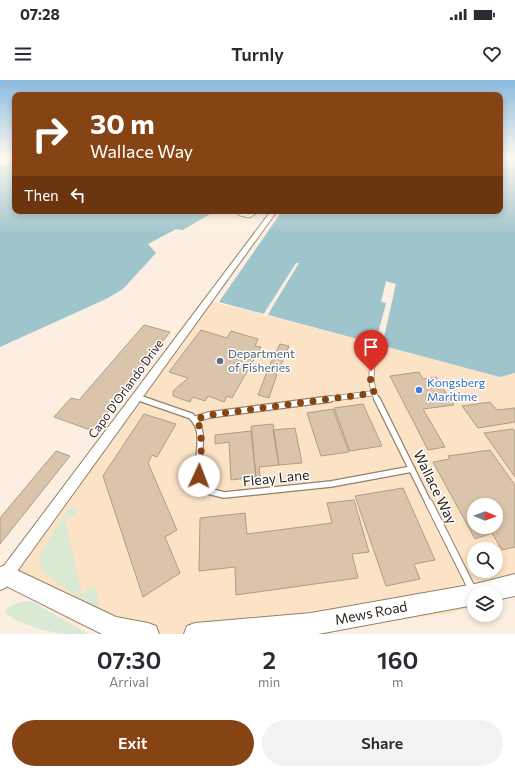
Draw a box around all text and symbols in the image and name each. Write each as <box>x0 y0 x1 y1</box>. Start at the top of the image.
text: 07:28 <box>20 5 60 23</box>
icon: menu <box>12 43 34 65</box>
text: Turnly <box>231 43 284 65</box>
icon: heart <box>481 43 503 65</box>
text: 30 m <box>90 106 155 140</box>
icon: right <box>24 108 76 160</box>
text: Wallace Way <box>90 140 193 162</box>
icon: left <box>67 184 89 206</box>
text: Then <box>24 186 59 204</box>
pin <box>354 330 388 371</box>
street label: Capo D'Orlando Drive <box>85 336 166 440</box>
icon: arrive <box>360 336 382 358</box>
place label: Department of Fisheries <box>228 346 295 374</box>
marker: Department of Fisheries <box>215 356 225 366</box>
place label: Kongsberg Maritime <box>427 375 486 403</box>
marker: Kongsberg Maritime <box>414 385 424 395</box>
street label: Wallace Way <box>410 447 461 527</box>
position arrow <box>178 455 220 497</box>
street label: Fleay Lane <box>242 466 310 489</box>
north arrow <box>467 498 503 534</box>
map controls <box>467 498 503 622</box>
button: search <box>467 542 503 578</box>
button: layers <box>467 586 503 622</box>
street label: Mews Road <box>333 597 409 628</box>
text: 07:30 <box>97 645 161 674</box>
text: 2 <box>262 645 276 674</box>
text: 160 <box>377 645 418 674</box>
text: Arrival <box>109 674 149 690</box>
text: min <box>258 674 280 690</box>
text: m <box>392 674 403 690</box>
button: Exit <box>12 720 254 766</box>
button: Share <box>262 720 503 766</box>

